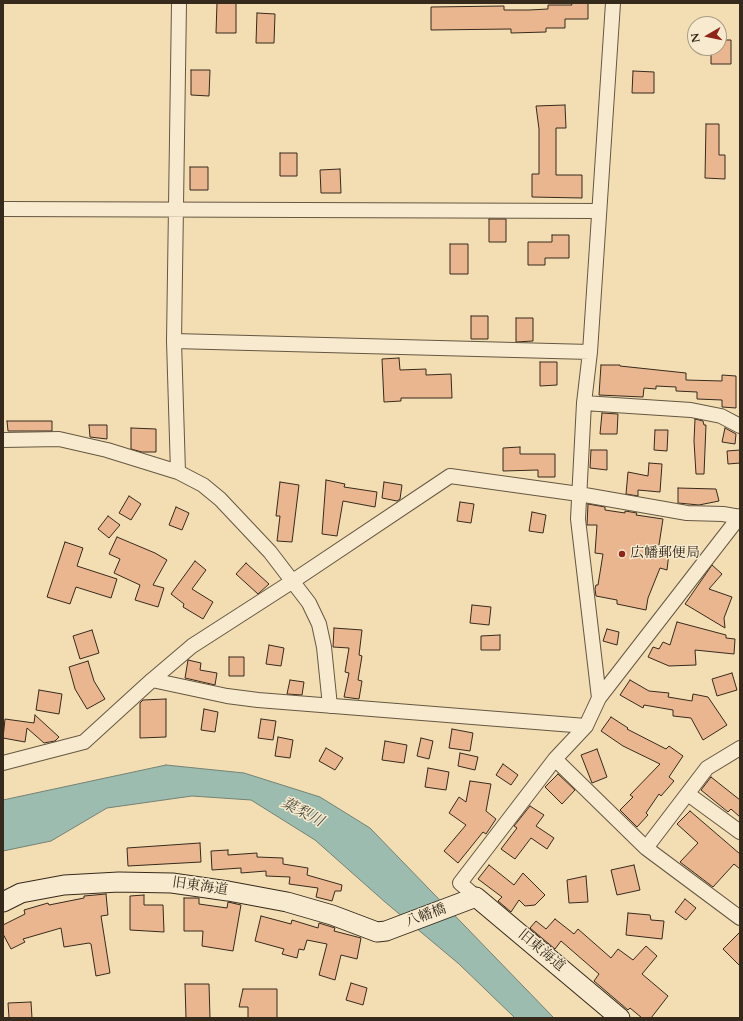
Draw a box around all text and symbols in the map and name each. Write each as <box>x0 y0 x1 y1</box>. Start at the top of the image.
north arrow <box>687 16 727 56</box>
text: N <box>687 32 704 44</box>
place label: 広幡郵便局 <box>630 546 700 562</box>
marker: 広幡郵便局 <box>617 549 627 559</box>
water label: 葉梨川 <box>278 794 326 832</box>
street label: 旧東海道 <box>171 875 229 899</box>
street label: 八幡橋 <box>403 901 449 931</box>
street label: 旧東海道 <box>514 927 568 975</box>

